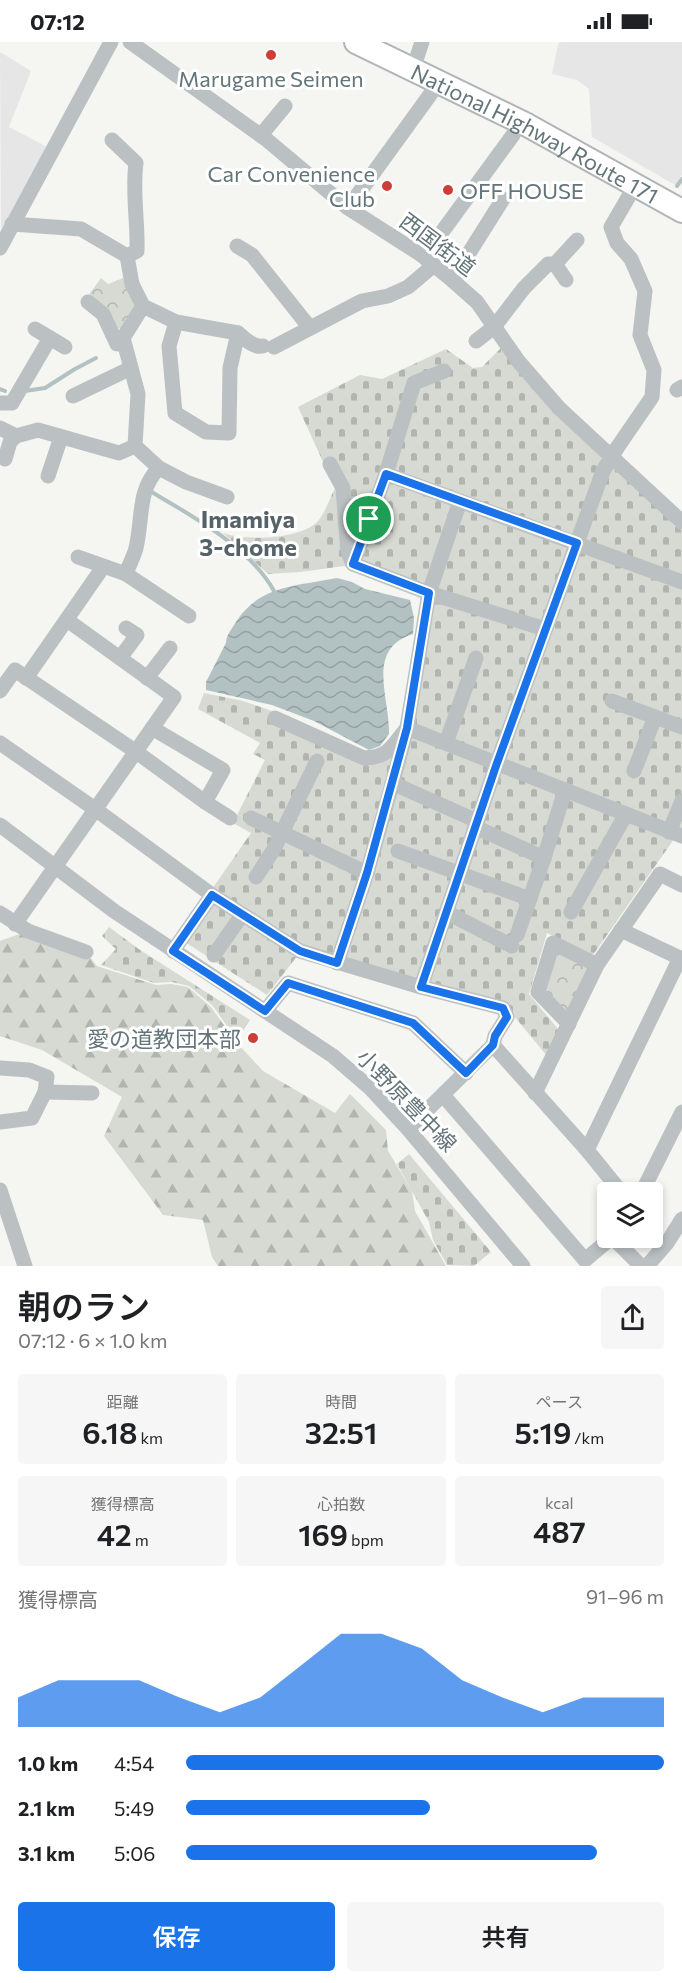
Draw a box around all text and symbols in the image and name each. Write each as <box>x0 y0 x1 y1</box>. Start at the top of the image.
text: 07:12 <box>30 8 85 35</box>
marker: Marugame Seimen <box>264 48 278 62</box>
street label: National Highway Route 171 <box>407 58 663 209</box>
place label: Marugame Seimen <box>178 65 364 92</box>
place label: Car Convenience Club <box>207 160 375 212</box>
place label: OFF HOUSE <box>460 177 584 204</box>
marker: Car Convenience Club <box>380 179 394 193</box>
marker: OFF HOUSE <box>441 183 455 197</box>
street label: 西国街道 <box>395 207 481 281</box>
pin <box>343 493 394 544</box>
icon: arrive <box>352 502 385 535</box>
district label: Imamiya 3-chome <box>199 504 297 561</box>
place label: 愛の道教団本部 <box>87 1025 241 1052</box>
marker: 愛の道教団本部 <box>246 1031 260 1045</box>
street label: 小野原豊中線 <box>351 1043 463 1157</box>
map controls <box>597 1182 663 1248</box>
button: layers <box>597 1182 663 1248</box>
text: 朝のラン <box>18 1285 150 1326</box>
button: share <box>601 1286 664 1349</box>
text: 07:12 · 6 × 1.0 km <box>18 1328 167 1352</box>
text: 距離 <box>107 1392 139 1411</box>
text: 時間 <box>325 1392 357 1411</box>
text: ペース <box>536 1392 583 1411</box>
text: 6.18 <box>82 1413 137 1450</box>
text: 32:51 <box>305 1413 377 1450</box>
text: 5:19 <box>515 1413 571 1450</box>
text: km <box>137 1428 163 1447</box>
text: /km <box>571 1428 604 1447</box>
text: kcal <box>545 1493 574 1512</box>
text: 獲得標高 <box>91 1494 155 1513</box>
text: 心拍数 <box>317 1494 365 1513</box>
text: 487 <box>533 1512 586 1549</box>
text: 42 <box>97 1515 132 1552</box>
text: 169 <box>298 1515 348 1552</box>
text: m <box>132 1530 149 1549</box>
text: bpm <box>348 1530 384 1549</box>
text: 91–96 m <box>586 1584 664 1608</box>
text: 獲得標高 <box>18 1587 98 1611</box>
text: 1.0 km <box>18 1751 78 1775</box>
text: 4:54 <box>114 1751 154 1775</box>
text: 2.1 km <box>18 1796 75 1820</box>
text: 5:49 <box>114 1796 154 1820</box>
text: 3.1 km <box>18 1841 75 1865</box>
text: 5:06 <box>114 1841 155 1865</box>
button: 保存 <box>18 1902 335 1971</box>
button: 共有 <box>347 1902 664 1971</box>

